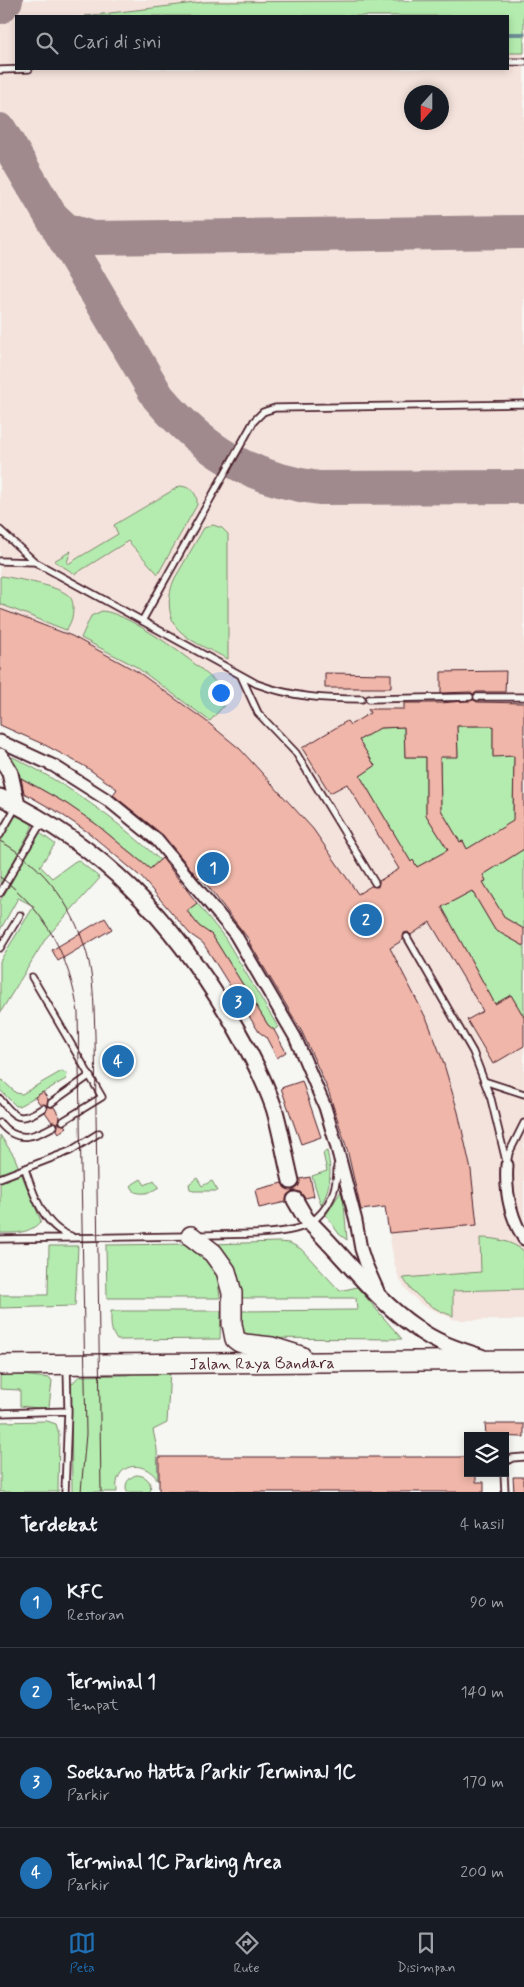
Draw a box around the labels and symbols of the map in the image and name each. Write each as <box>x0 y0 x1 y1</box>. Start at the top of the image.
north arrow <box>404 85 449 130</box>
your location <box>208 680 234 706</box>
pin: 1 <box>197 849 229 887</box>
pin: 2 <box>350 901 382 939</box>
pin: 3 <box>222 983 254 1021</box>
pin: 4 <box>102 1042 134 1080</box>
street label: Jalan Raya Bandara <box>189 1353 335 1375</box>

